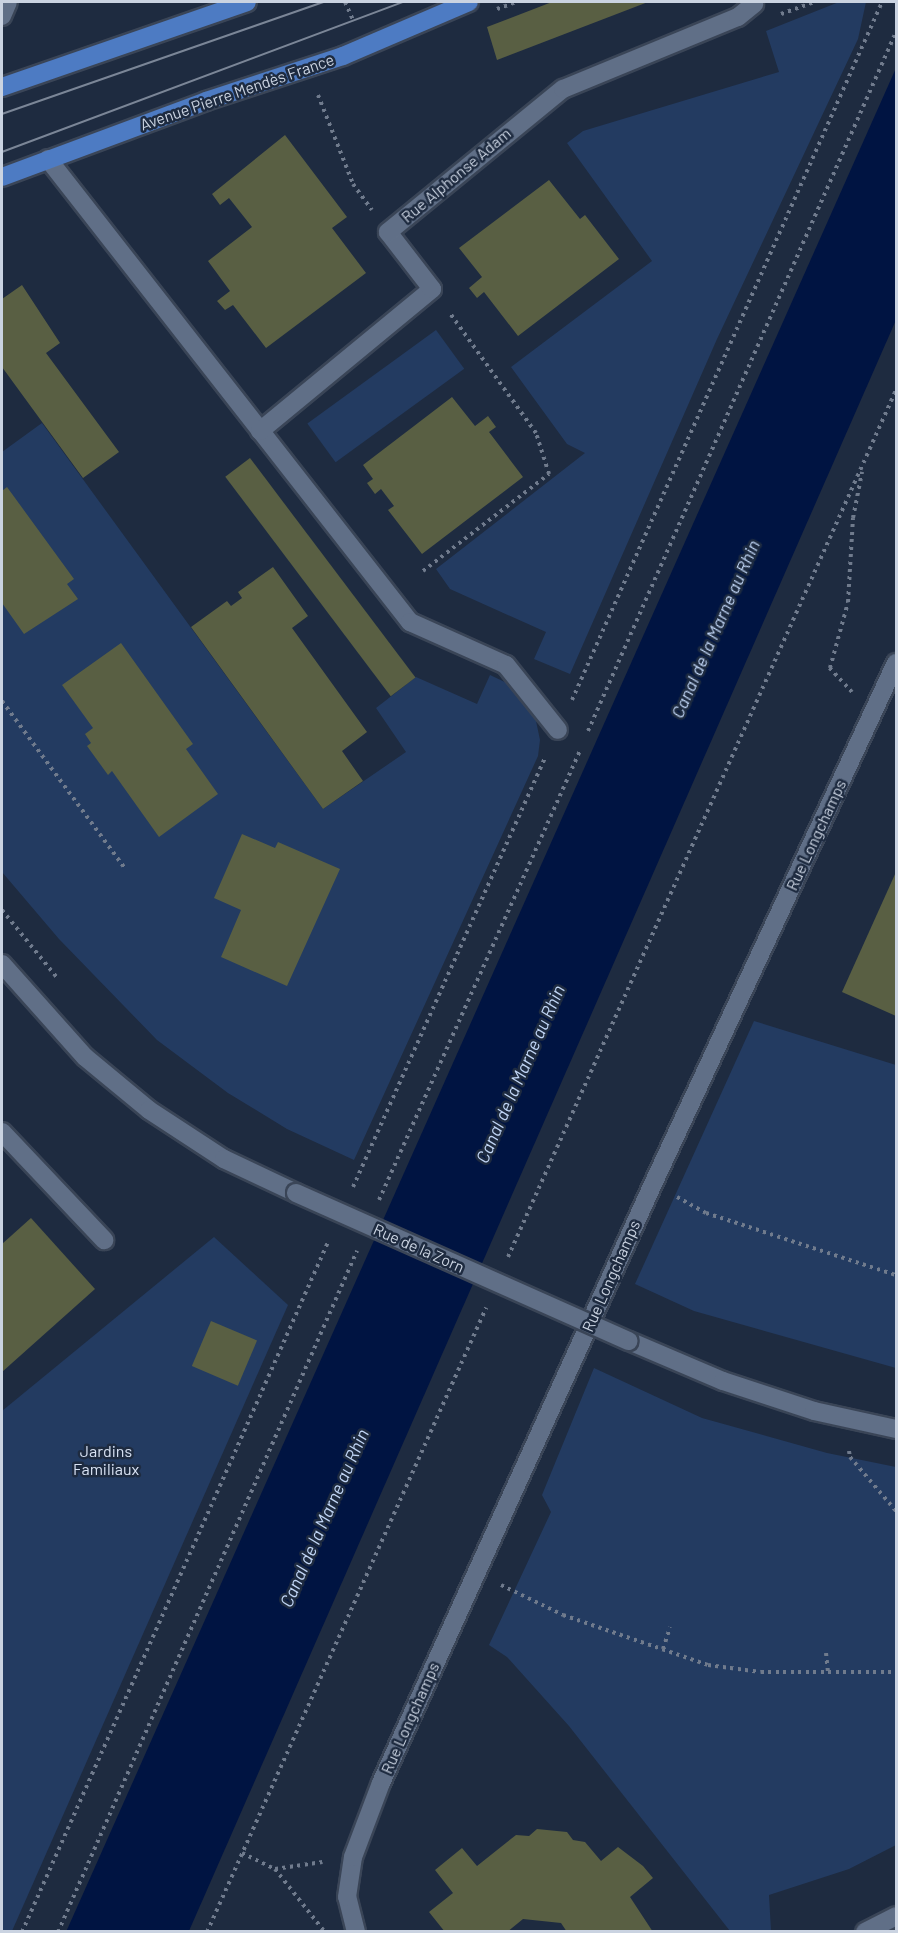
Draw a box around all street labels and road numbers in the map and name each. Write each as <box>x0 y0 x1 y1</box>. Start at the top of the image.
street label: Avenue Pierre Mendès France <box>137 50 337 134</box>
street label: Rue Alphonse Adam <box>397 124 515 226</box>
street label: Rue Longchamps <box>782 777 850 893</box>
street label: Rue Longchamps <box>578 1217 644 1335</box>
street label: Rue de la Zorn <box>371 1219 467 1277</box>
street label: Rue Longchamps <box>377 1659 443 1777</box>

